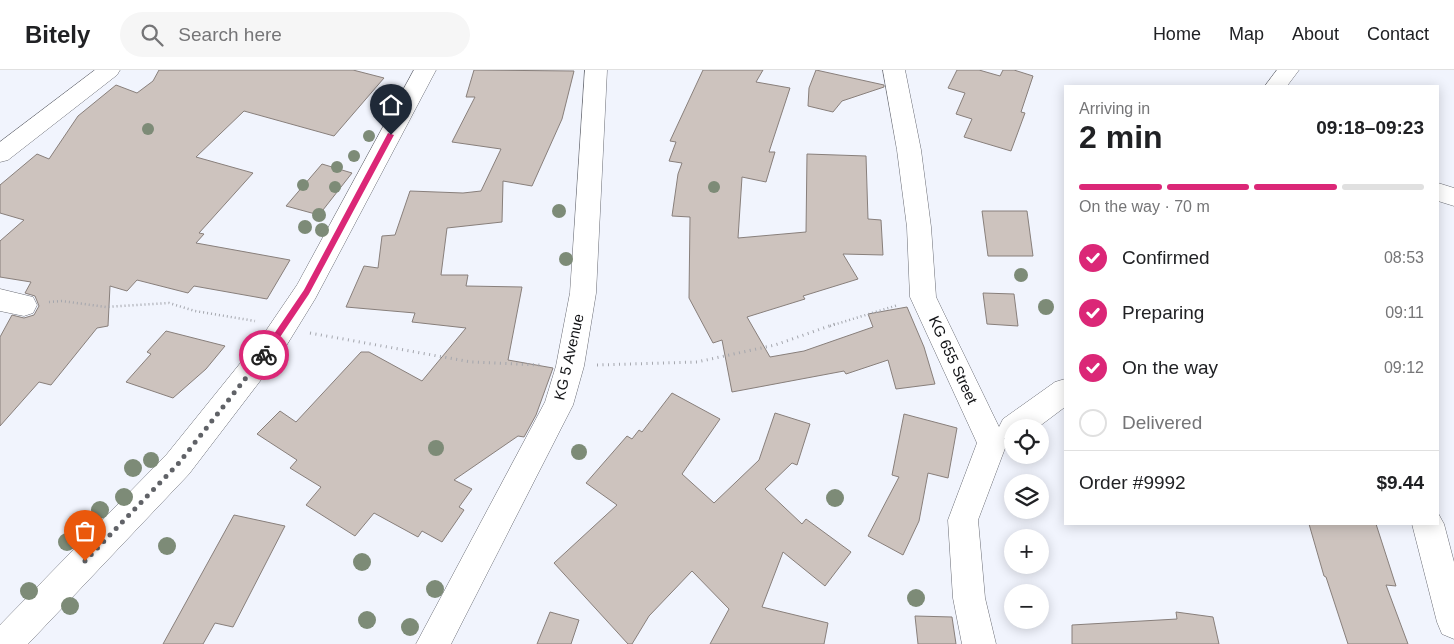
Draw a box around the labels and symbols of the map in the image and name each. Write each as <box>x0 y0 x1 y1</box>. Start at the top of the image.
pin <box>370 84 412 135</box>
street label: KG 5 Avenue <box>550 312 587 402</box>
street label: KG 655 Street <box>926 313 982 407</box>
courier <box>239 330 289 380</box>
pin <box>64 510 106 561</box>

